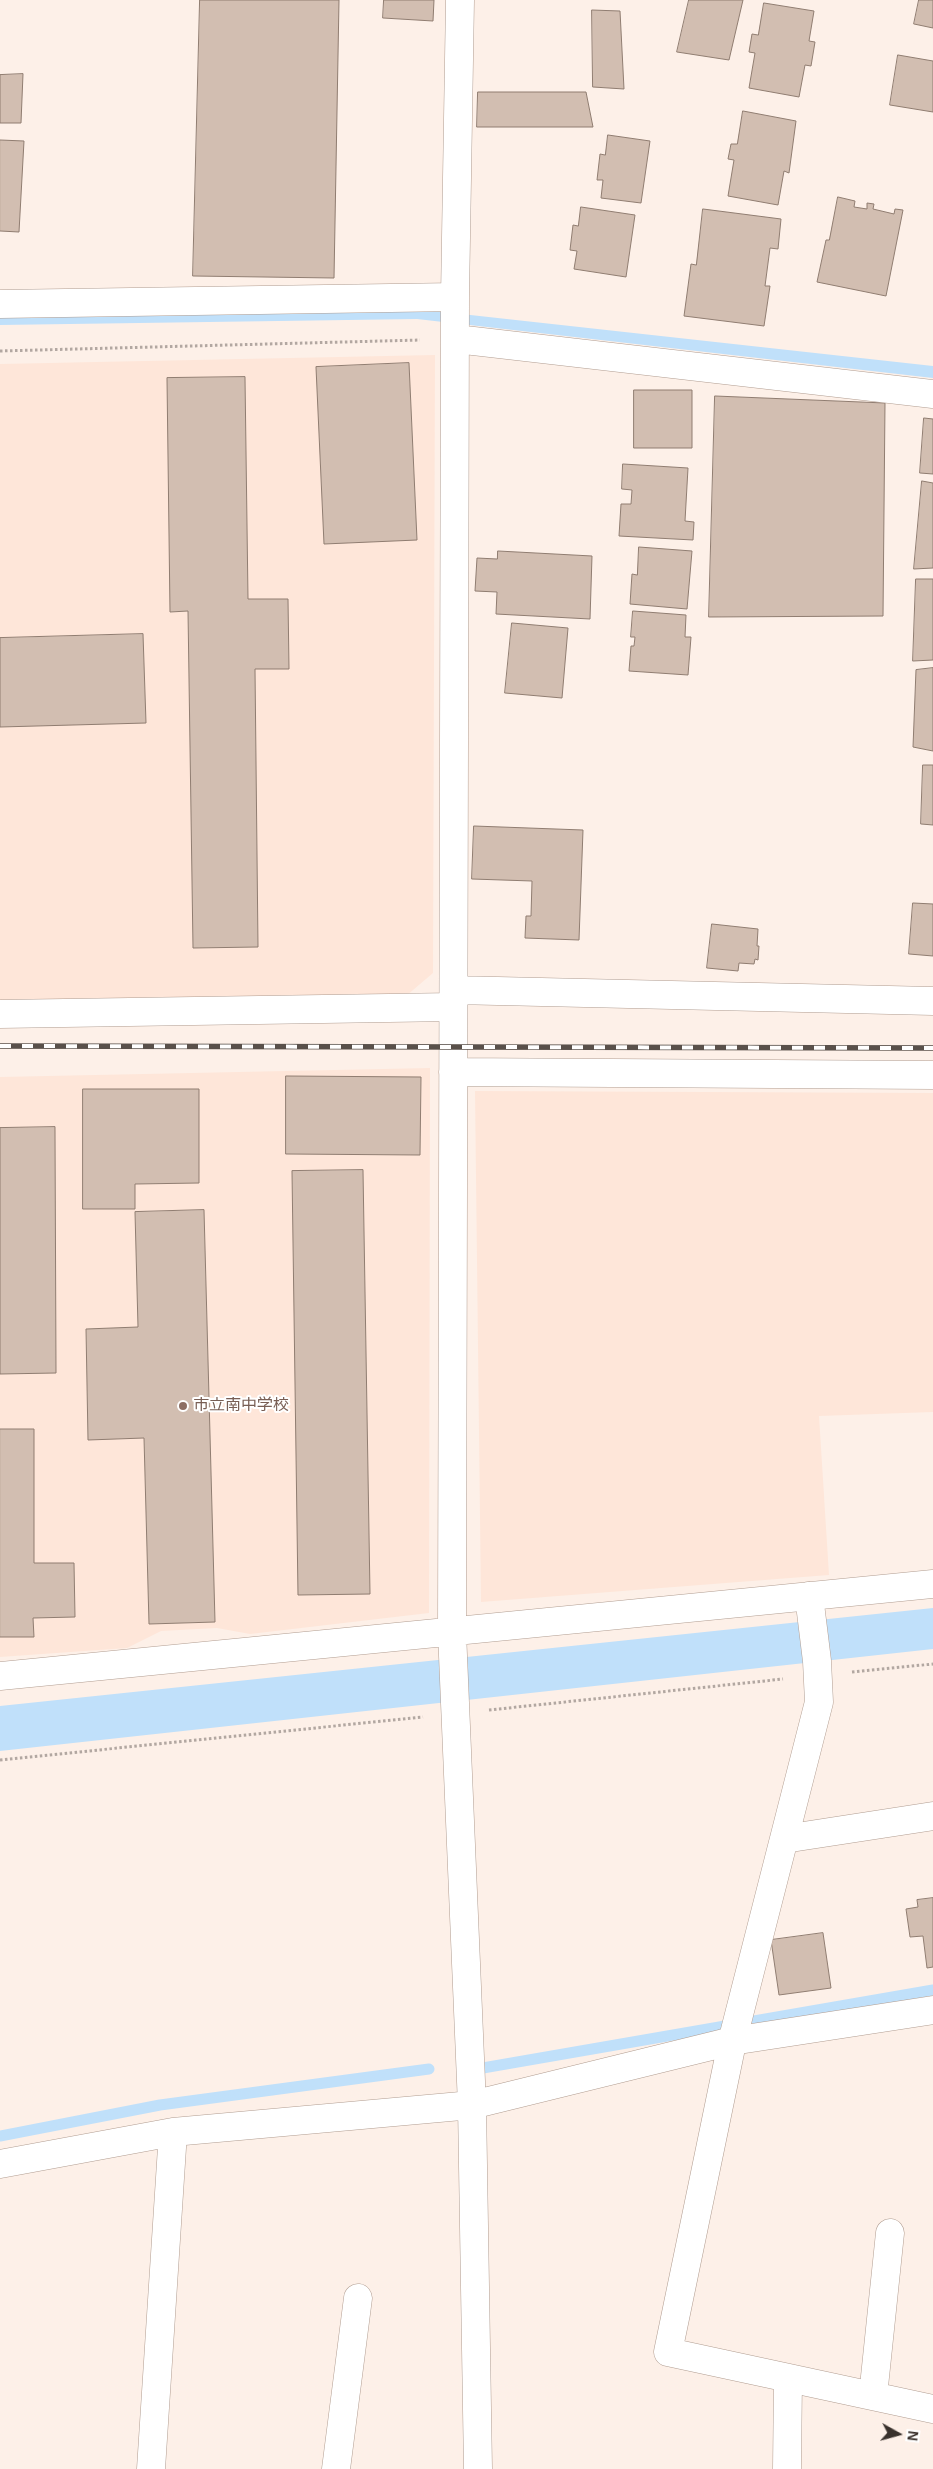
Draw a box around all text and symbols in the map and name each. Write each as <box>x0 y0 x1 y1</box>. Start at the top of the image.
place label: 市立南中学校 <box>193 1396 289 1416</box>
marker: 市立南中学校 <box>177 1400 189 1412</box>
north arrow <box>873 2409 923 2459</box>
text: N <box>904 2430 921 2442</box>

